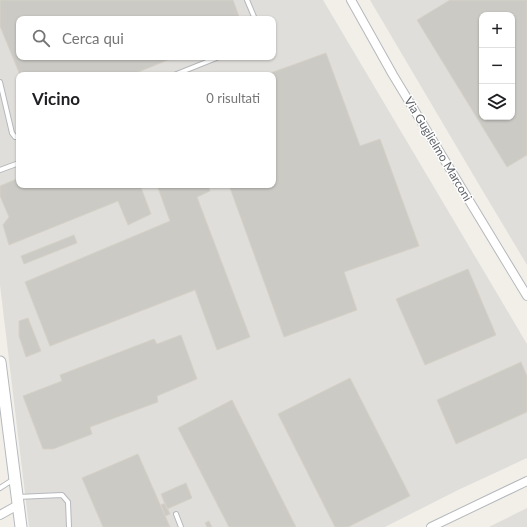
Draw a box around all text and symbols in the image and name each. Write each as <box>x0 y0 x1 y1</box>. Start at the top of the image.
map controls <box>479 12 515 120</box>
button: + <box>479 12 515 48</box>
search box <box>16 16 276 60</box>
icon: search <box>30 27 52 49</box>
text: Cerca qui <box>62 29 124 47</box>
button: − <box>479 48 515 84</box>
button: layers <box>479 84 515 120</box>
text: Vicino <box>32 88 80 109</box>
text: 0 risultati <box>206 90 260 106</box>
street label: Via Guglielmo Marconi <box>401 94 476 204</box>

